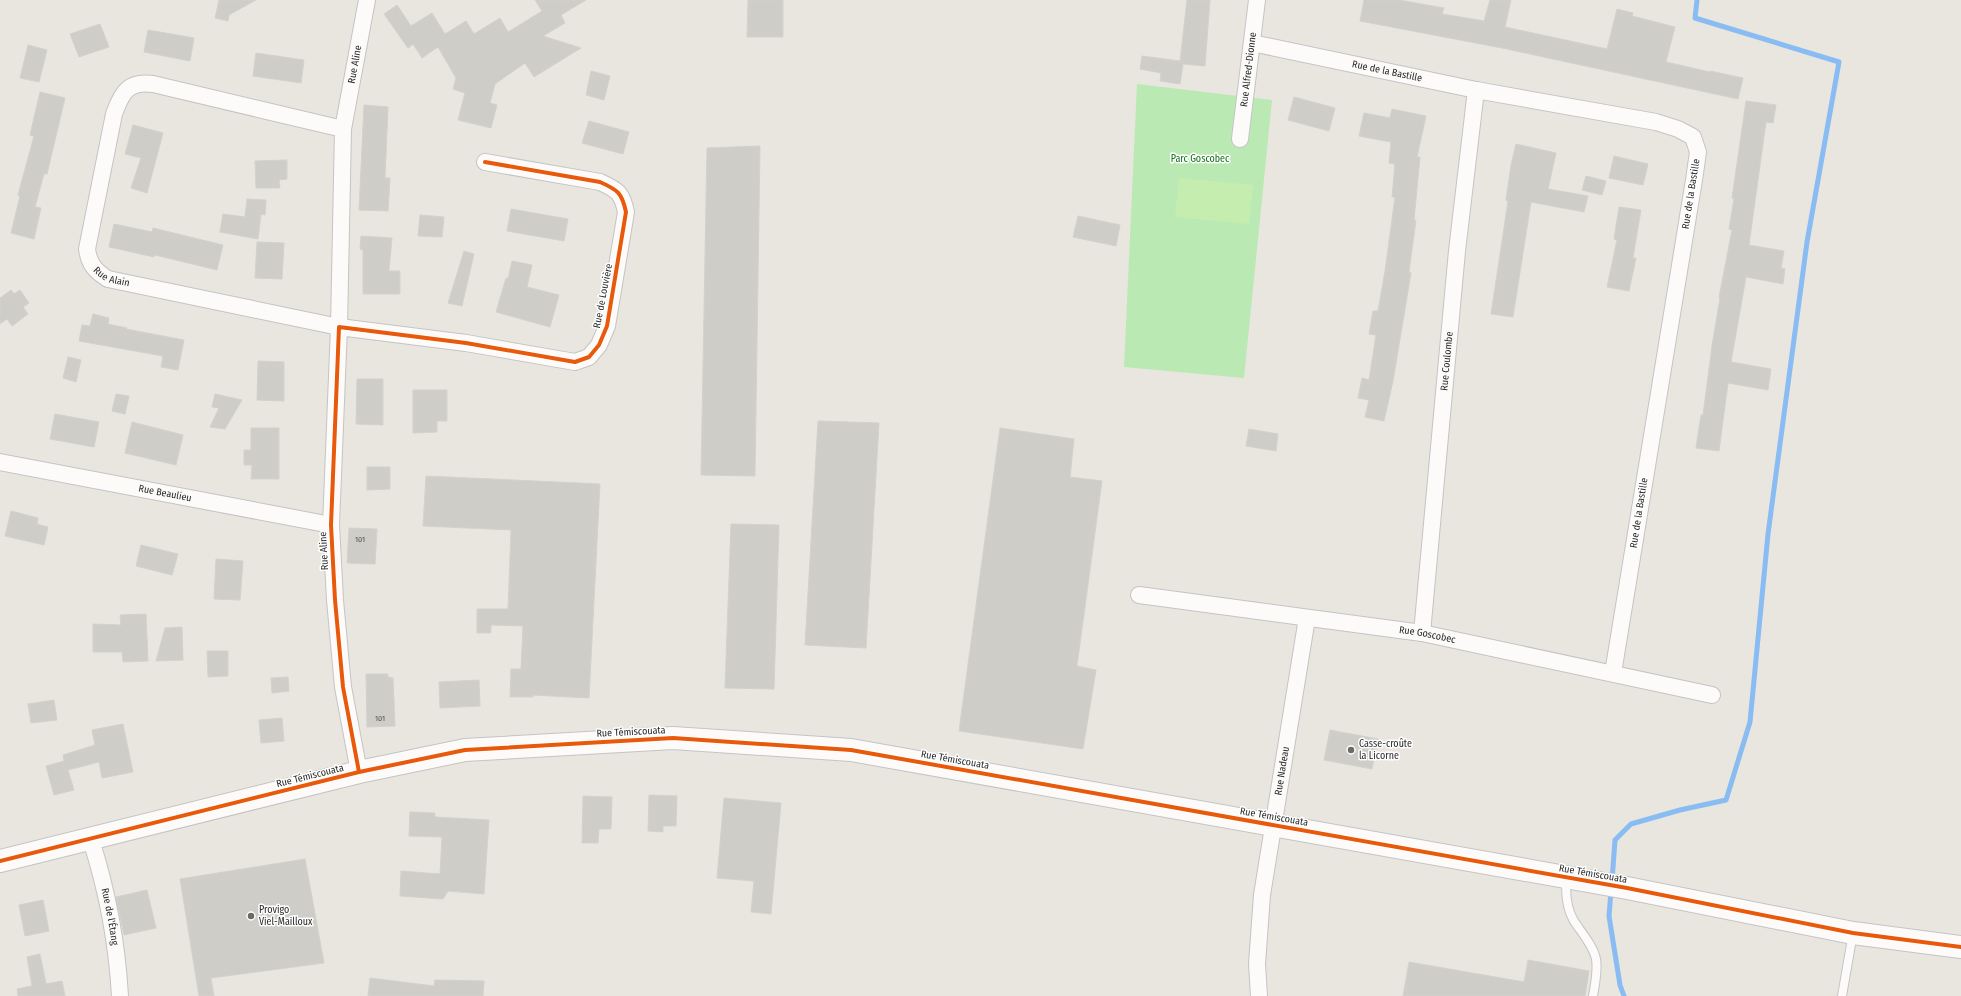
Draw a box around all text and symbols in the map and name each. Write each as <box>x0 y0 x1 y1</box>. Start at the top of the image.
street label: Rue Alfred-Dionne <box>1238 31 1259 108</box>
street label: Rue Aline <box>346 44 364 85</box>
street label: Rue de la Bastille <box>1351 58 1423 85</box>
park label: Parc Goscobec <box>1171 153 1230 165</box>
street label: Rue de la Bastille <box>1680 158 1702 230</box>
street label: Rue de Louvière <box>591 263 615 329</box>
street label: Rue Alain <box>91 264 131 289</box>
street label: Rue Coulombe <box>1438 331 1456 391</box>
street label: Rue de la Bastille <box>1628 477 1650 549</box>
street label: Rue Beaulieu <box>137 482 193 504</box>
street label: Rue Aline <box>317 531 331 571</box>
house number: 101 <box>355 535 365 544</box>
street label: Rue Goscobec <box>1398 624 1457 646</box>
house number: 101 <box>375 714 385 723</box>
street label: Rue Témiscouata <box>596 724 666 740</box>
place label: Casse-croûte la Licorne <box>1359 738 1412 762</box>
marker: Casse-croûte la Licorne <box>1346 745 1356 755</box>
street label: Rue Nadeau <box>1272 746 1292 796</box>
street label: Rue Témiscouata <box>920 748 990 772</box>
street label: Rue Témiscouata <box>275 762 345 790</box>
street label: Rue Témiscouata <box>1239 805 1309 829</box>
street label: Rue Témiscouata <box>1558 862 1628 886</box>
street label: Rue de l'Étang <box>99 887 121 946</box>
place label: Provigo Viel-Mailloux <box>259 904 313 928</box>
marker: Provigo Viel-Mailloux <box>246 911 256 921</box>

